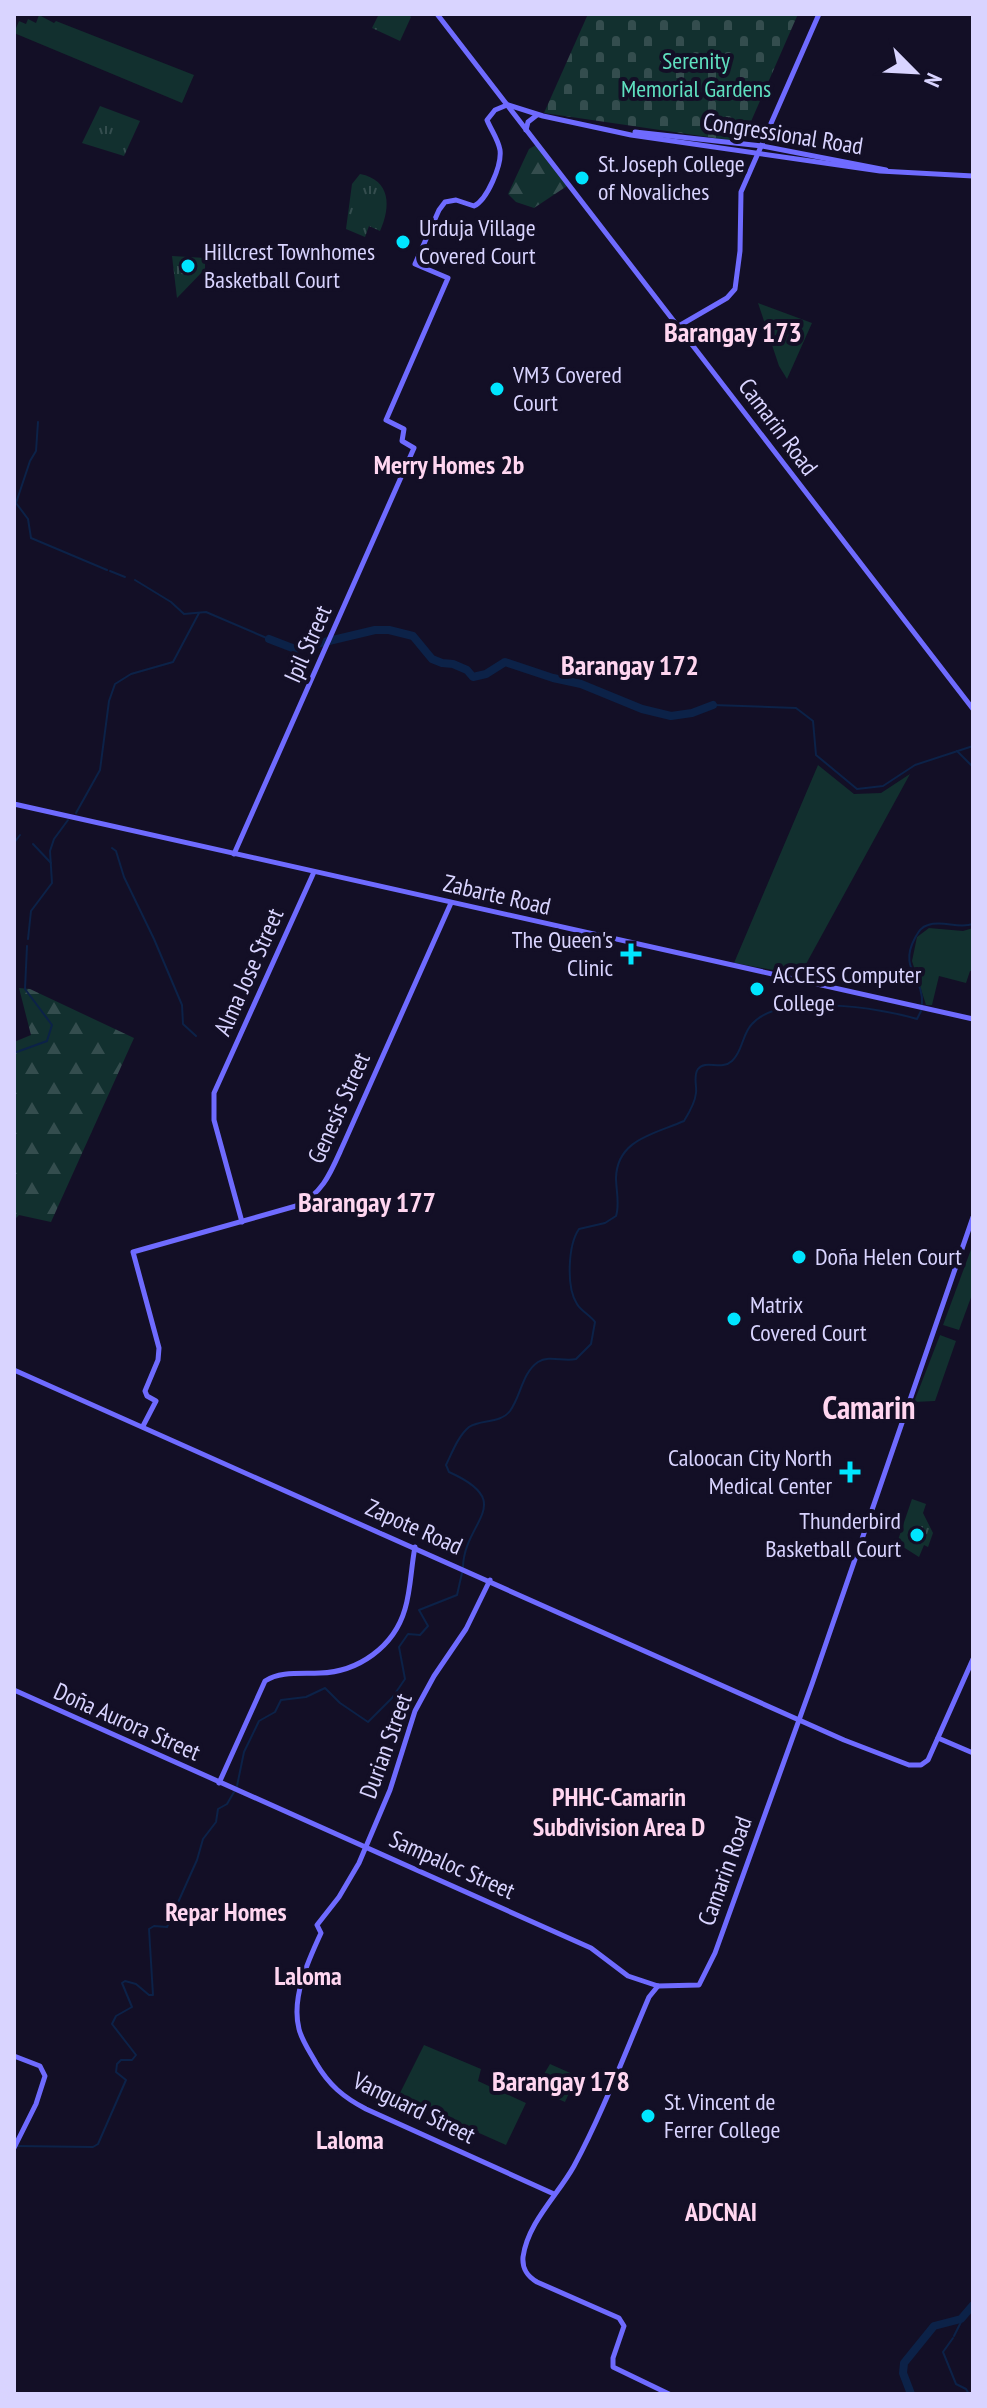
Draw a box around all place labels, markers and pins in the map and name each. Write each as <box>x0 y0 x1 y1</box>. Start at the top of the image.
place label: St. Joseph College of Novaliches <box>598 148 745 207</box>
marker: St. Joseph College of Novaliches <box>573 169 591 187</box>
place label: Urduja Village Covered Court <box>419 212 536 271</box>
marker: Urduja Village Covered Court <box>394 233 412 251</box>
place label: Hillcrest Townhomes Basketball Court <box>204 236 375 295</box>
marker: Hillcrest Townhomes Basketball Court <box>179 257 197 275</box>
place label: VM3 Covered Court <box>512 359 622 418</box>
marker: VM3 Covered Court <box>488 380 506 398</box>
place label: The Queen's Clinic <box>512 924 613 983</box>
marker: The Queen's Clinic <box>620 943 642 965</box>
place label: ACCESS Computer College <box>773 959 922 1018</box>
marker: ACCESS Computer College <box>748 980 766 998</box>
place label: Doña Helen Court <box>815 1241 962 1272</box>
marker: Doña Helen Court <box>790 1248 808 1266</box>
place label: Matrix Covered Court <box>750 1289 867 1348</box>
marker: Matrix Covered Court <box>725 1310 743 1328</box>
place label: Caloocan City North Medical Center <box>668 1442 832 1501</box>
marker: Caloocan City North Medical Center <box>839 1461 861 1483</box>
place label: Thunderbird Basketball Court <box>765 1505 901 1564</box>
marker: Thunderbird Basketball Court <box>908 1526 926 1544</box>
place label: St. Vincent de Ferrer College <box>664 2086 780 2145</box>
marker: St. Vincent de Ferrer College <box>639 2107 657 2125</box>

